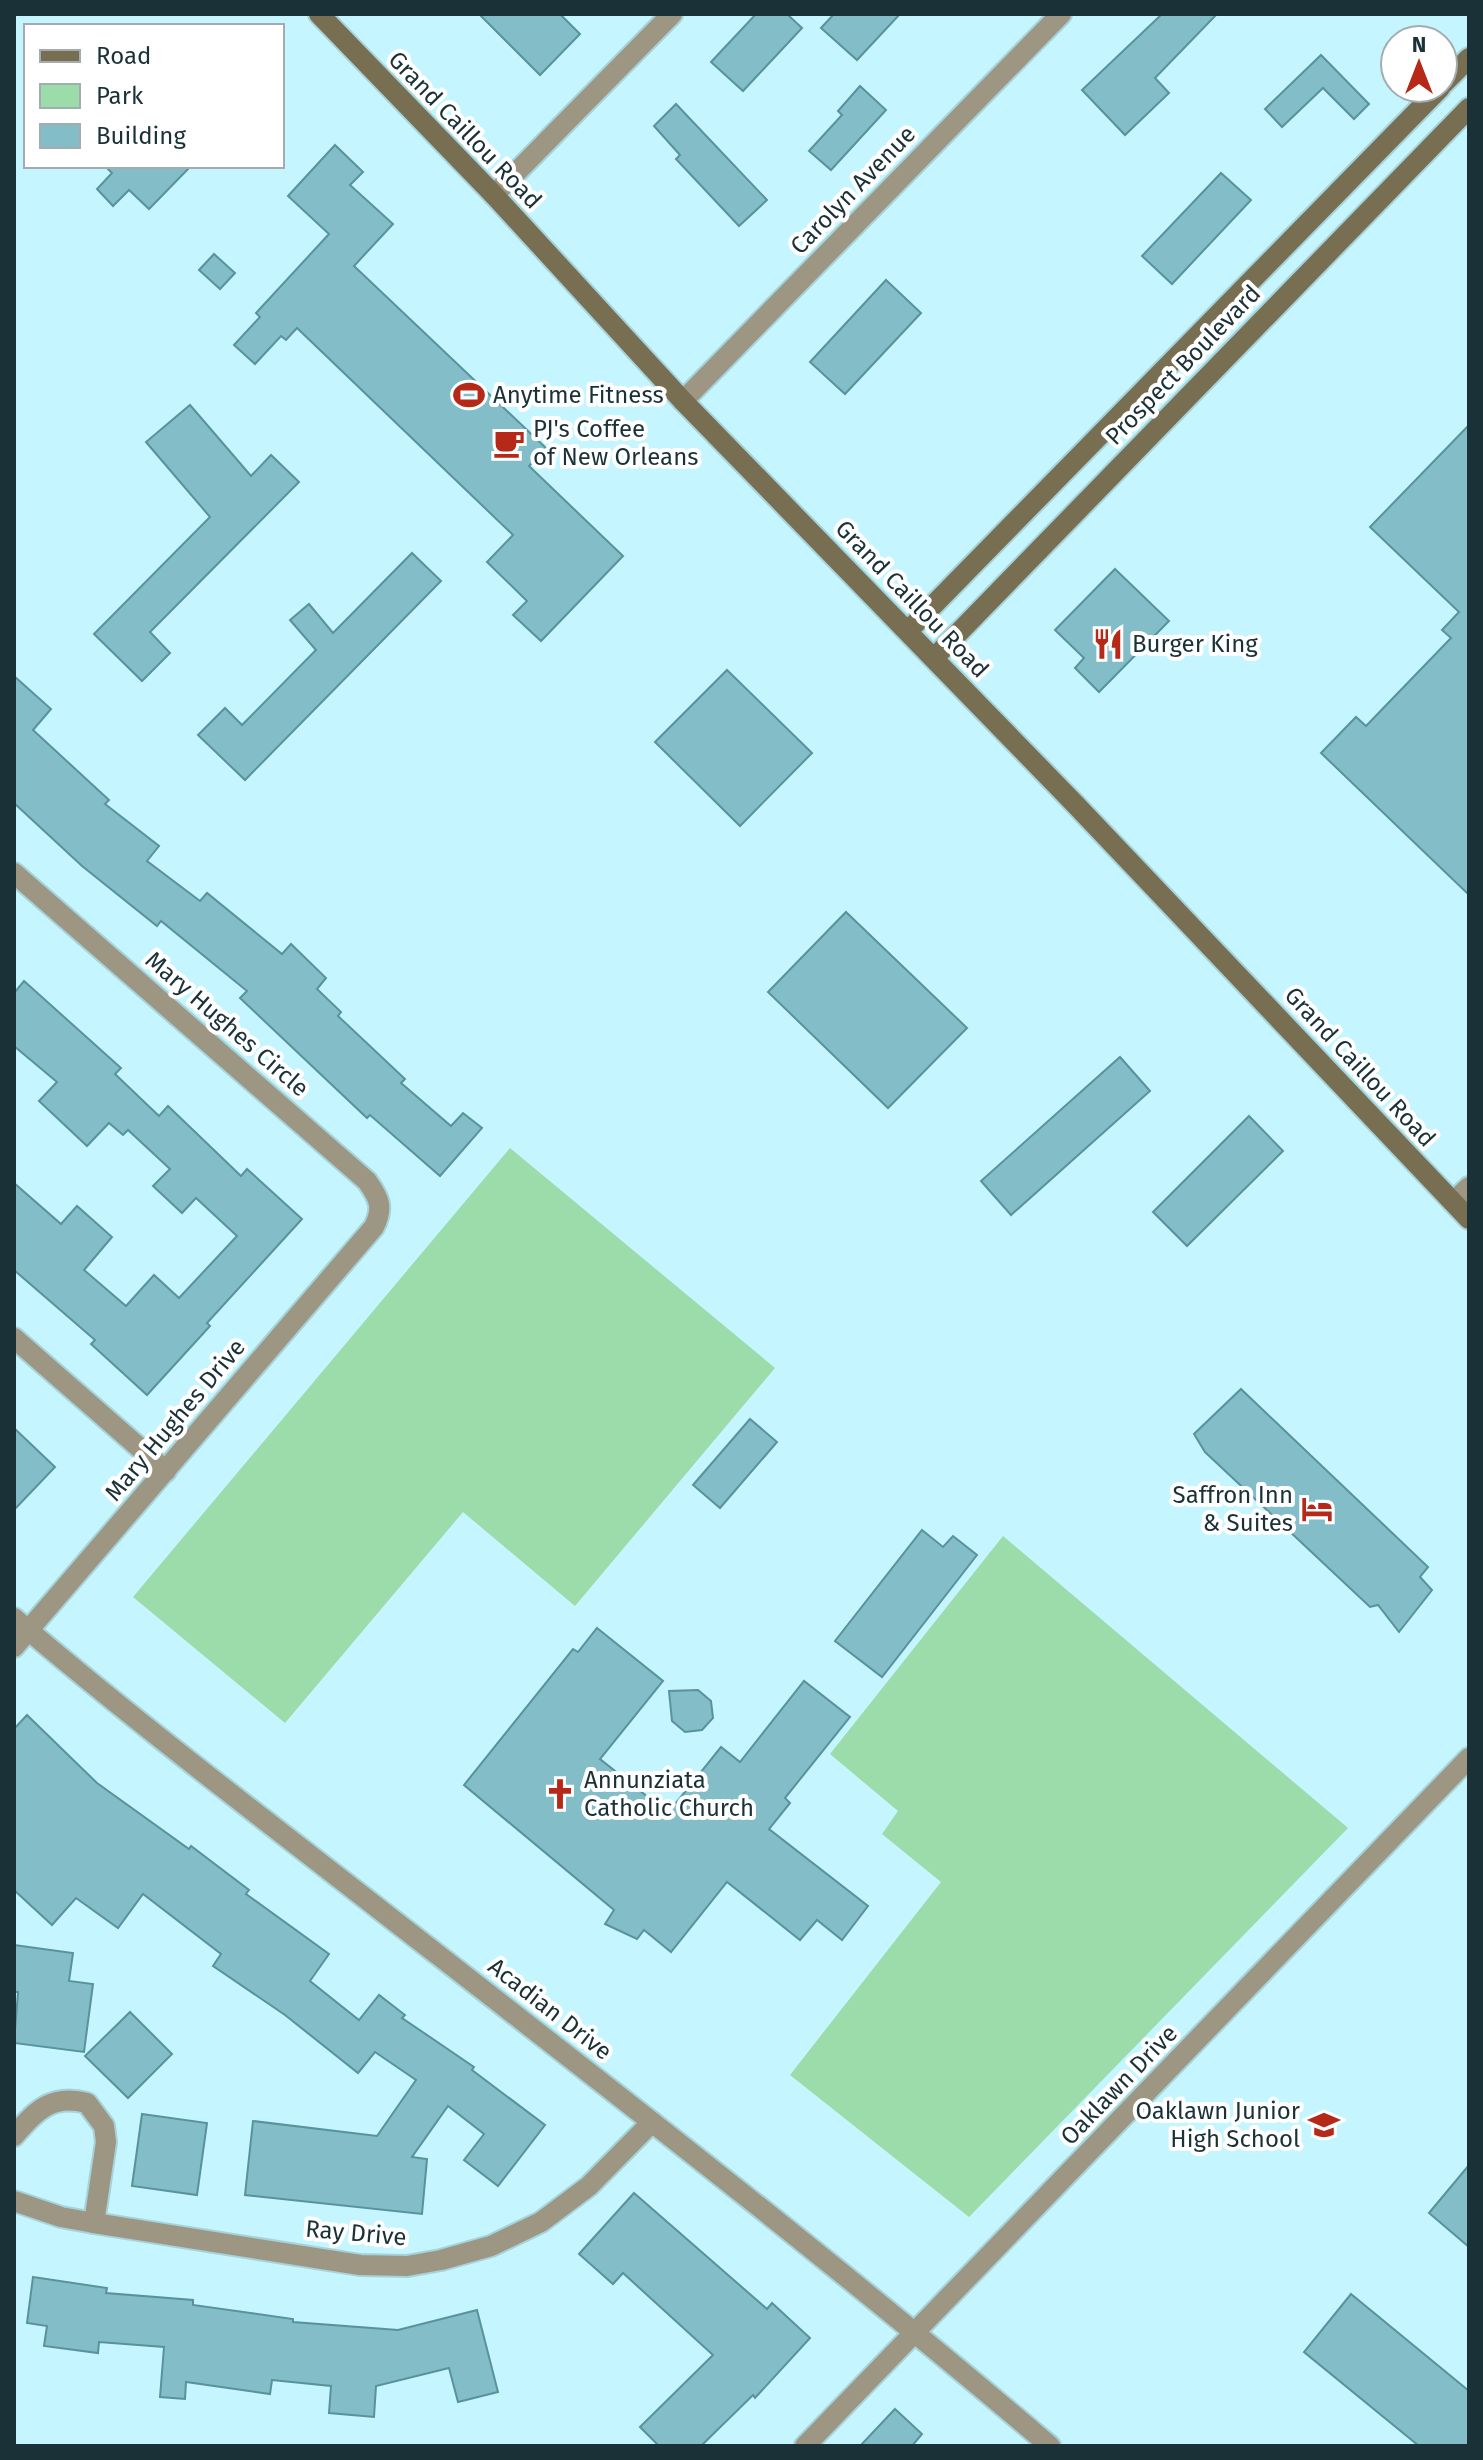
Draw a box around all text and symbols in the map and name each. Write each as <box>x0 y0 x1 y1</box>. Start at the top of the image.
legend <box>24 24 284 168</box>
north arrow <box>1379 24 1459 104</box>
text: N <box>1412 31 1426 58</box>
text: Road <box>96 42 151 70</box>
street label: Grand Caillou Road <box>383 45 547 215</box>
text: Park <box>96 82 144 110</box>
street label: Carolyn Avenue <box>785 120 921 260</box>
text: Building <box>96 122 186 150</box>
street label: Prospect Boulevard <box>1100 279 1266 451</box>
sports icon: Anytime Fitness <box>452 378 486 412</box>
place label: Anytime Fitness <box>493 381 664 409</box>
place label: PJ's Coffee of New Orleans <box>533 415 698 471</box>
cafe icon: PJ's Coffee of New Orleans <box>492 426 526 460</box>
street label: Grand Caillou Road <box>830 514 994 684</box>
restaurant icon: Burger King <box>1091 627 1125 661</box>
place label: Burger King <box>1132 630 1258 658</box>
street label: Mary Hughes Circle <box>140 946 314 1102</box>
street label: Grand Caillou Road <box>1279 981 1441 1153</box>
street label: Mary Hughes Drive <box>99 1333 251 1507</box>
place label: Saffron Inn & Suites <box>1173 1481 1293 1537</box>
hotel icon: Saffron Inn & Suites <box>1300 1492 1334 1526</box>
place label: Annunziata Catholic Church <box>584 1766 754 1822</box>
church icon: Annunziata Catholic Church <box>543 1777 577 1811</box>
street label: Acadian Drive <box>483 1952 617 2066</box>
street label: Oaklawn Drive <box>1055 2019 1183 2151</box>
place label: Oaklawn Junior High School <box>1135 2097 1301 2153</box>
school or university icon: Oaklawn Junior High School <box>1307 2108 1341 2142</box>
street label: Ray Drive <box>304 2215 408 2251</box>

